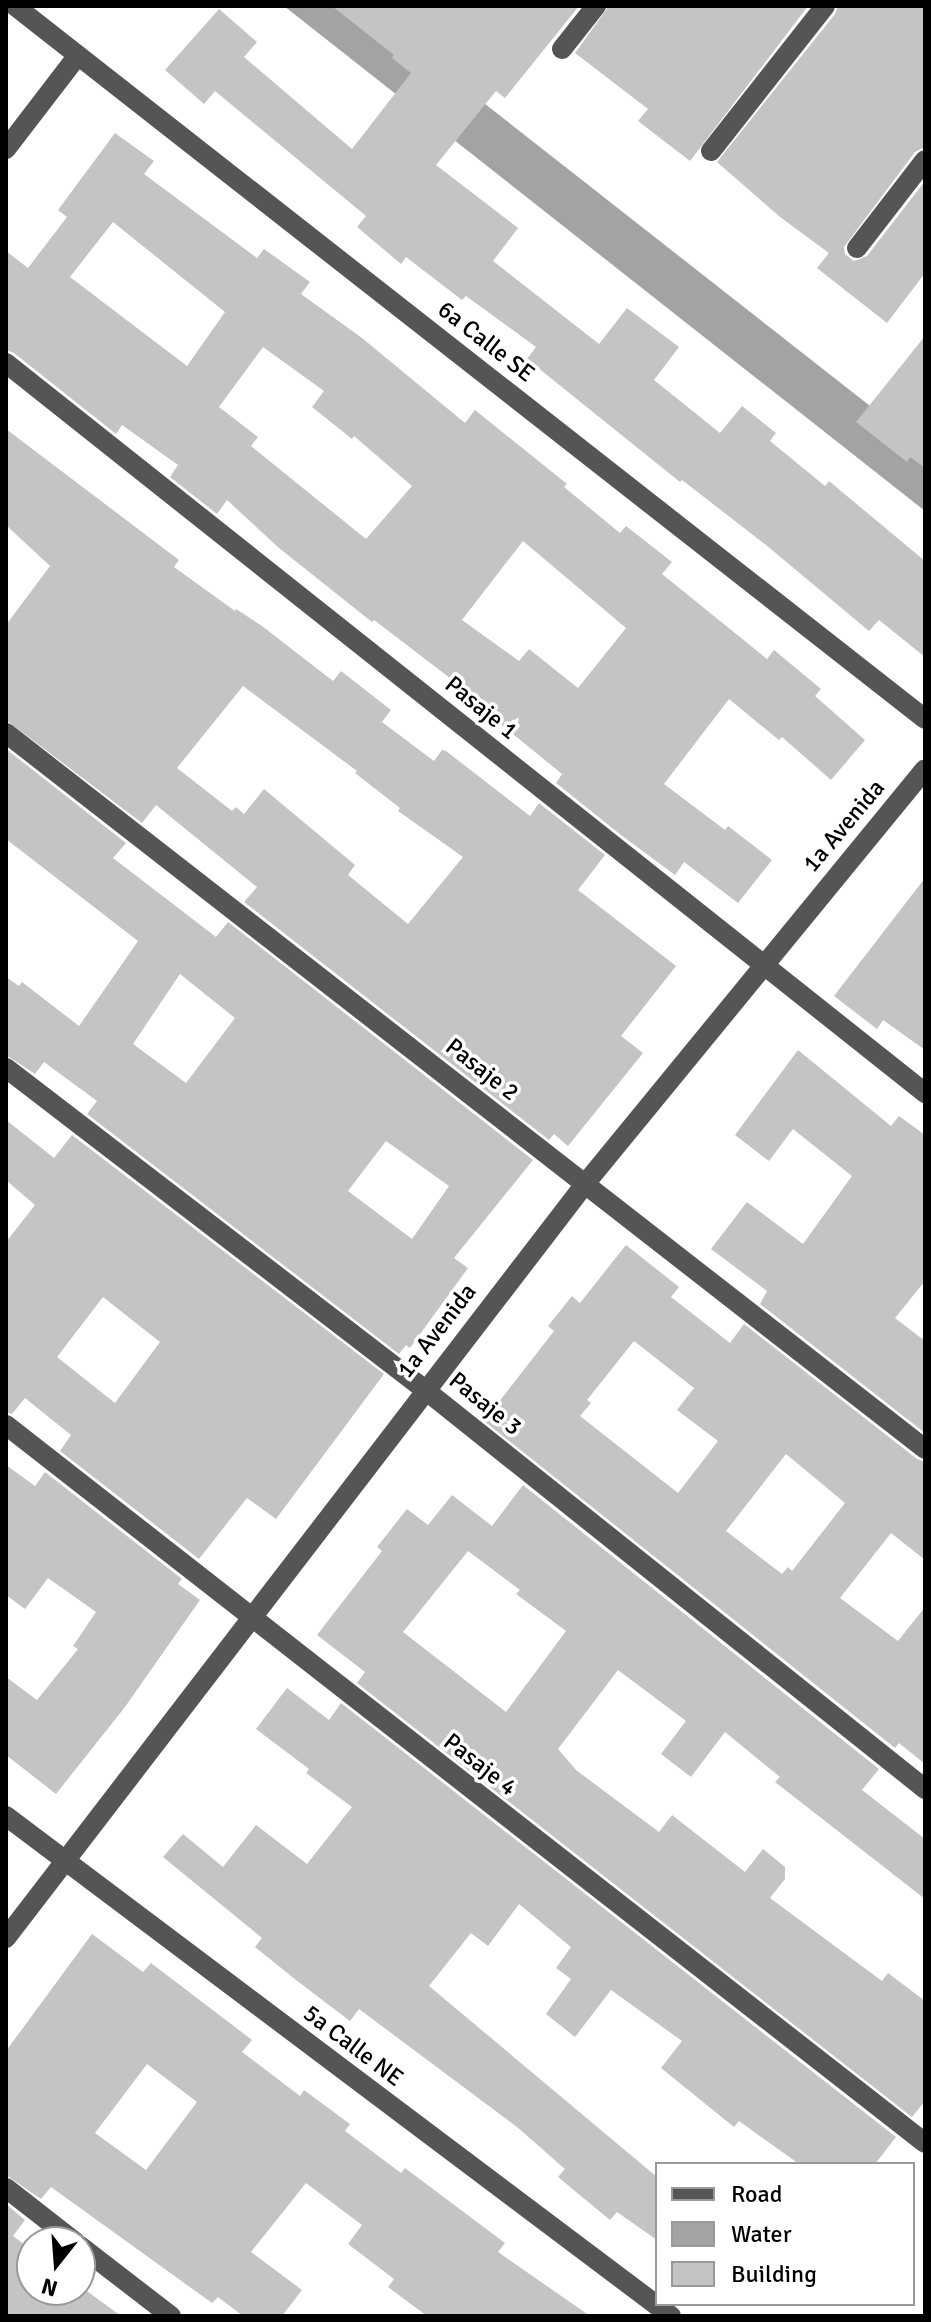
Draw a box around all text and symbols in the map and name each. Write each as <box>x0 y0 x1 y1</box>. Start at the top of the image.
street label: 6a Calle SE <box>432 295 540 389</box>
street label: Pasaje 1 <box>439 670 523 746</box>
street label: 1a Avenida <box>797 774 891 878</box>
street label: Pasaje 2 <box>440 1033 524 1107</box>
street label: 1a Avenida <box>391 1278 483 1384</box>
street label: Pasaje 3 <box>443 1366 527 1442</box>
street label: Pasaje 4 <box>438 1728 522 1802</box>
street label: 5a Calle NE <box>297 1999 409 2093</box>
legend <box>655 2162 915 2306</box>
text: Road <box>731 2179 782 2209</box>
text: Water <box>731 2219 791 2249</box>
north arrow <box>16 2226 96 2306</box>
text: Building <box>731 2259 817 2289</box>
text: N <box>38 2272 61 2303</box>

